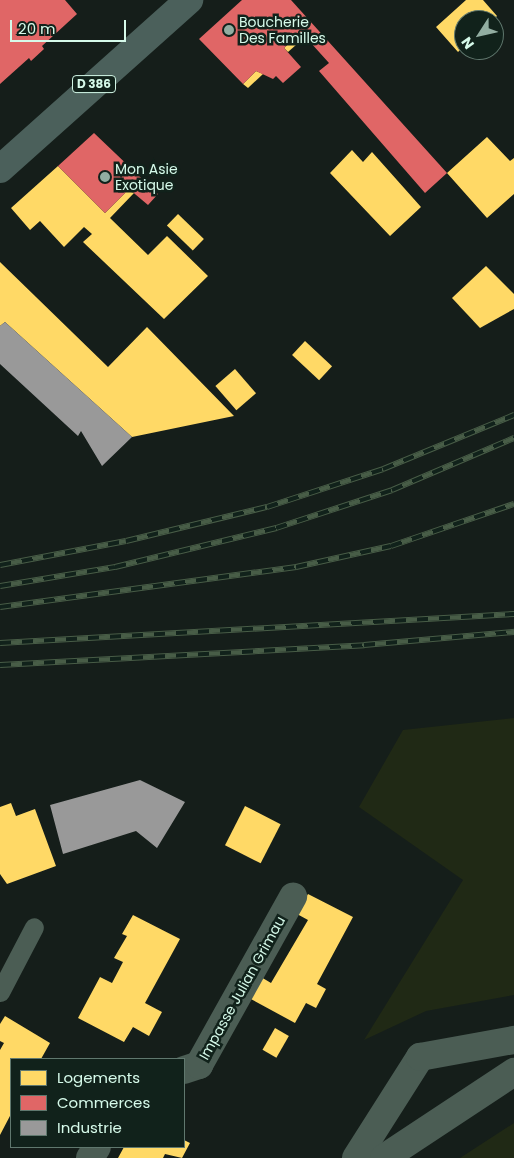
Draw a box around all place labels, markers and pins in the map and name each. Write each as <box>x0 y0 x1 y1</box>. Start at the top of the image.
place label: Boucherie Des Familles <box>239 14 326 46</box>
marker: Boucherie Des Familles <box>223 24 235 36</box>
place label: Mon Asie Exotique <box>115 161 178 193</box>
marker: Mon Asie Exotique <box>99 171 111 183</box>

